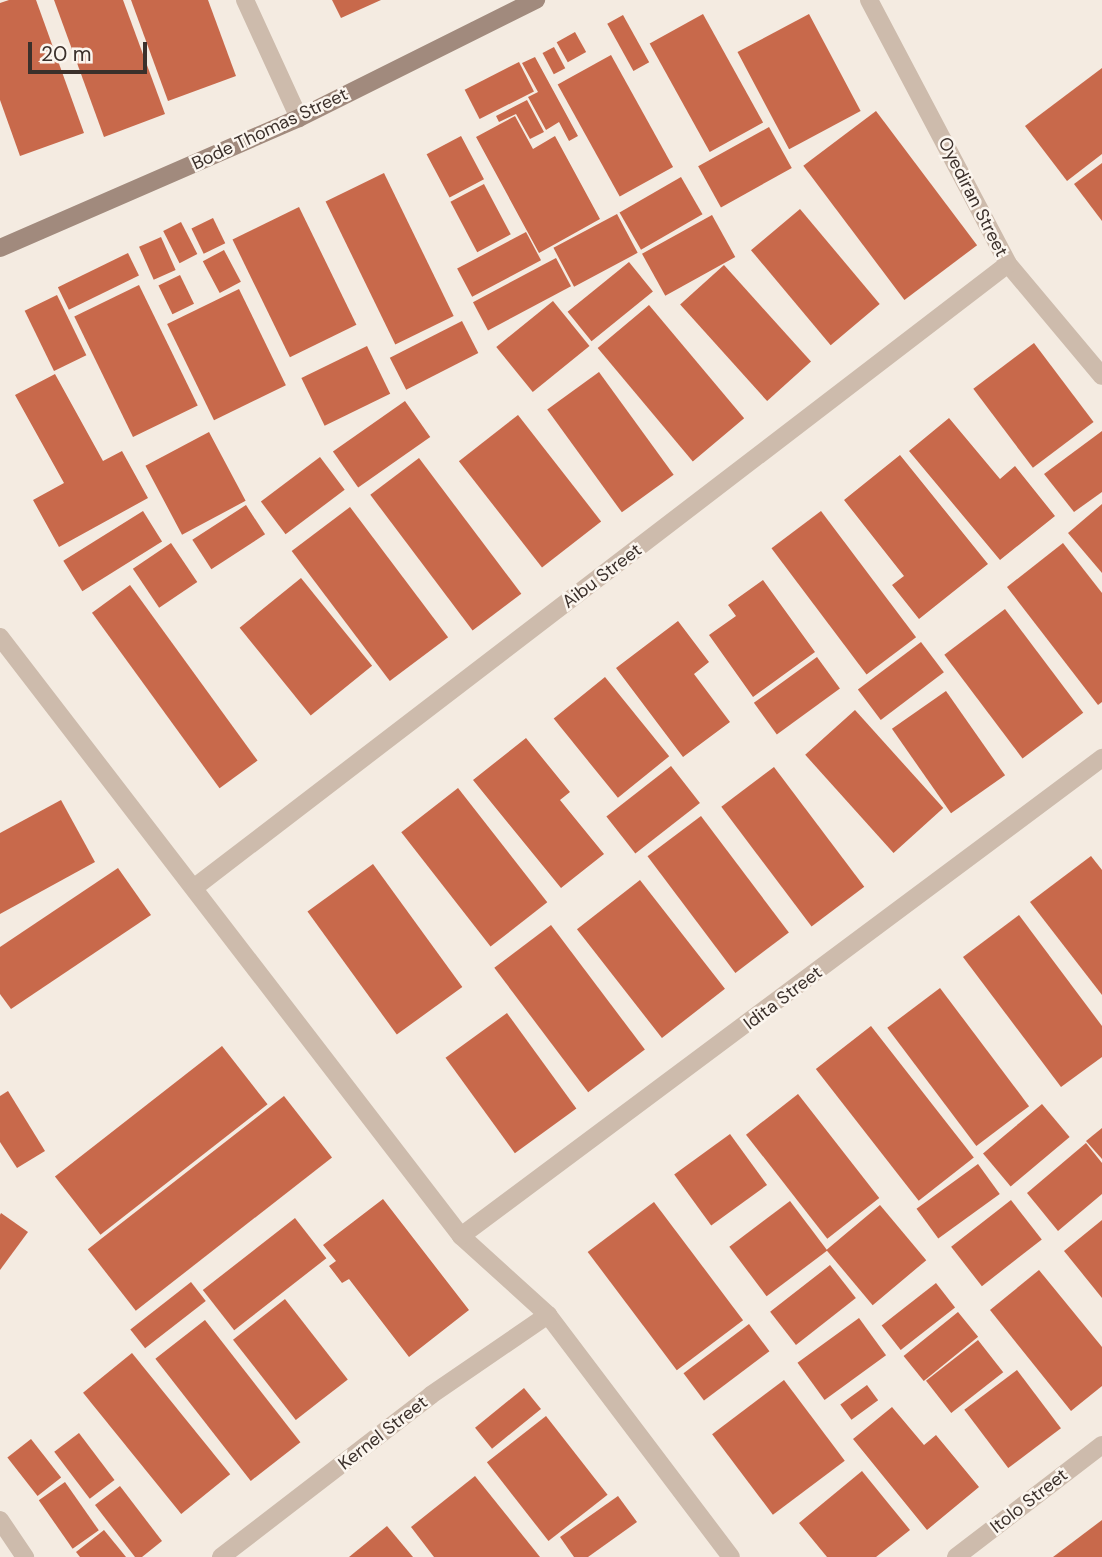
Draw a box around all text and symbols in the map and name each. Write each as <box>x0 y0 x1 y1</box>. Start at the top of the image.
scale bar <box>32 28 150 72</box>
text: 20 m <box>41 40 92 68</box>
street label: Bode Thomas Street <box>189 83 351 175</box>
street label: Oyediran Street <box>934 134 1012 260</box>
street label: Aibu Street <box>558 539 646 613</box>
street label: Idita Street <box>740 962 826 1034</box>
street label: Kernel Street <box>334 1391 432 1475</box>
street label: Itolo Street <box>986 1464 1072 1538</box>

